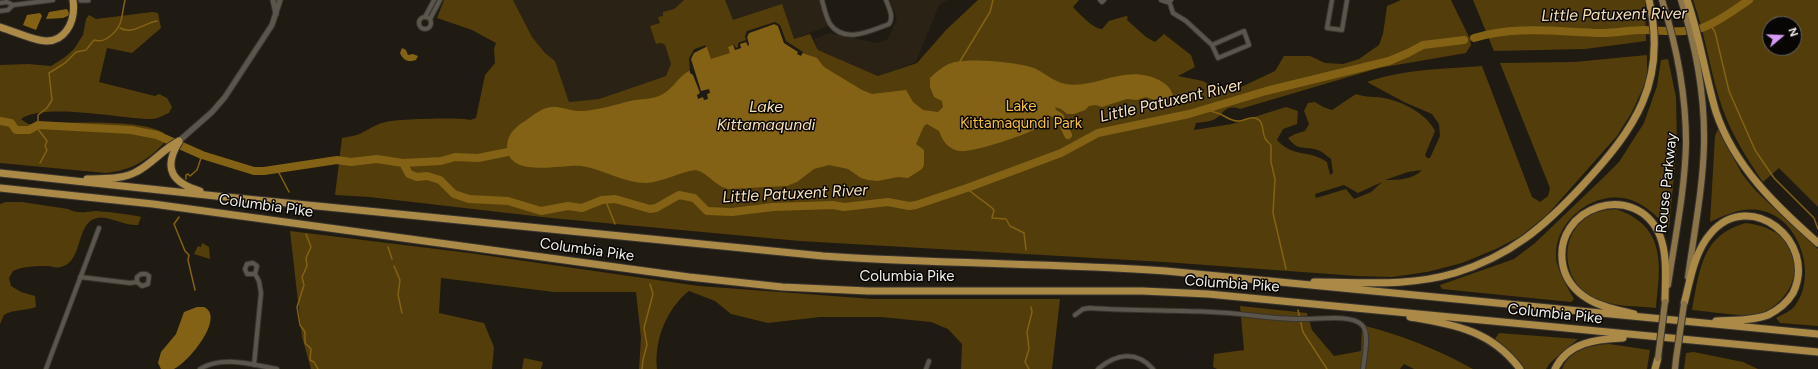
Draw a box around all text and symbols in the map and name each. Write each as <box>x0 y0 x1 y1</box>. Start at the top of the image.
water label: Little Patuxent River <box>1541 4 1687 26</box>
north arrow <box>1762 16 1802 56</box>
text: N <box>1785 26 1800 38</box>
water label: Little Patuxent River <box>1098 75 1244 127</box>
water label: Lake Kittamaqundi <box>717 97 815 135</box>
park label: Lake Kittamaqundi Park <box>960 98 1082 133</box>
street label: Rouse Parkway <box>1653 132 1681 234</box>
water label: Little Patuxent River <box>722 181 868 207</box>
street label: Columbia Pike <box>218 190 314 222</box>
street label: Columbia Pike <box>539 234 635 266</box>
street label: Columbia Pike <box>859 268 955 286</box>
street label: Columbia Pike <box>1184 272 1280 296</box>
street label: Columbia Pike <box>1507 300 1603 328</box>

